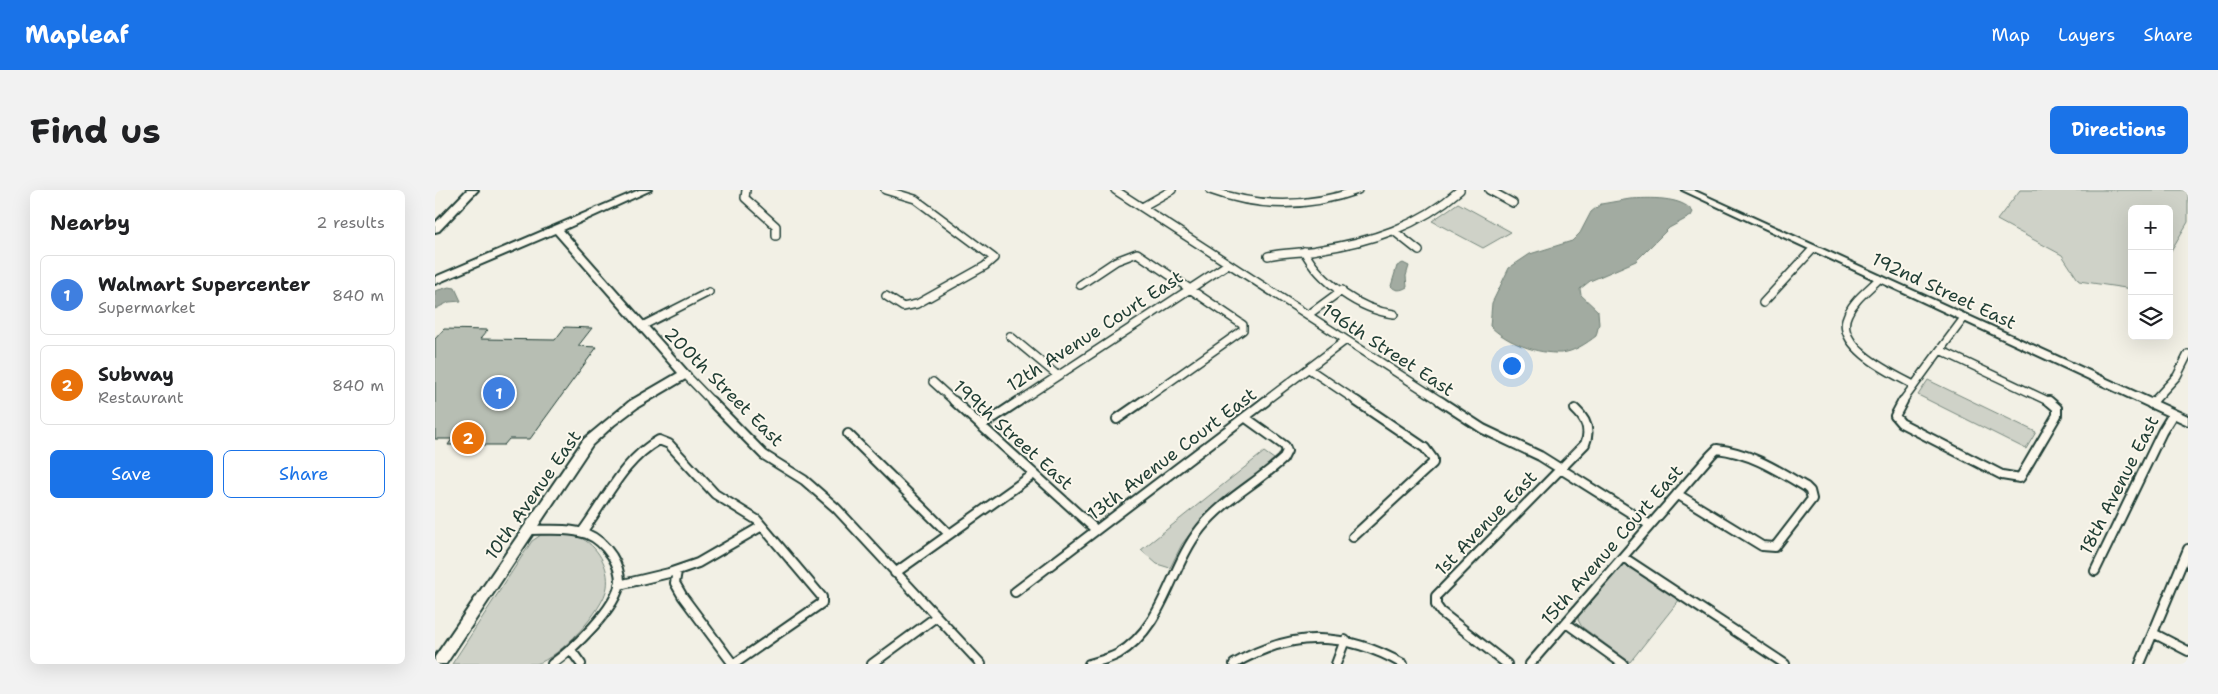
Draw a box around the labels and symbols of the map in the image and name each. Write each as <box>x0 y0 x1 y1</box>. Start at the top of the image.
street label: 192nd Street East <box>1868 247 2020 335</box>
street label: 12th Avenue Court East <box>1002 265 1188 397</box>
street label: 196th Street East <box>1317 298 1459 402</box>
street label: 200th Street East <box>659 322 789 452</box>
your location <box>1499 353 1525 379</box>
pin: 1 <box>483 374 515 412</box>
street label: 199th Street East <box>948 375 1078 495</box>
street label: 13th Avenue Court East <box>1083 382 1262 526</box>
street label: 18th Avenue East <box>2074 411 2164 558</box>
pin: 2 <box>452 419 484 457</box>
street label: 10th Avenue East <box>479 425 587 564</box>
street label: 15th Avenue Court East <box>1536 460 1688 630</box>
street label: 1st Avenue East <box>1430 465 1542 581</box>

